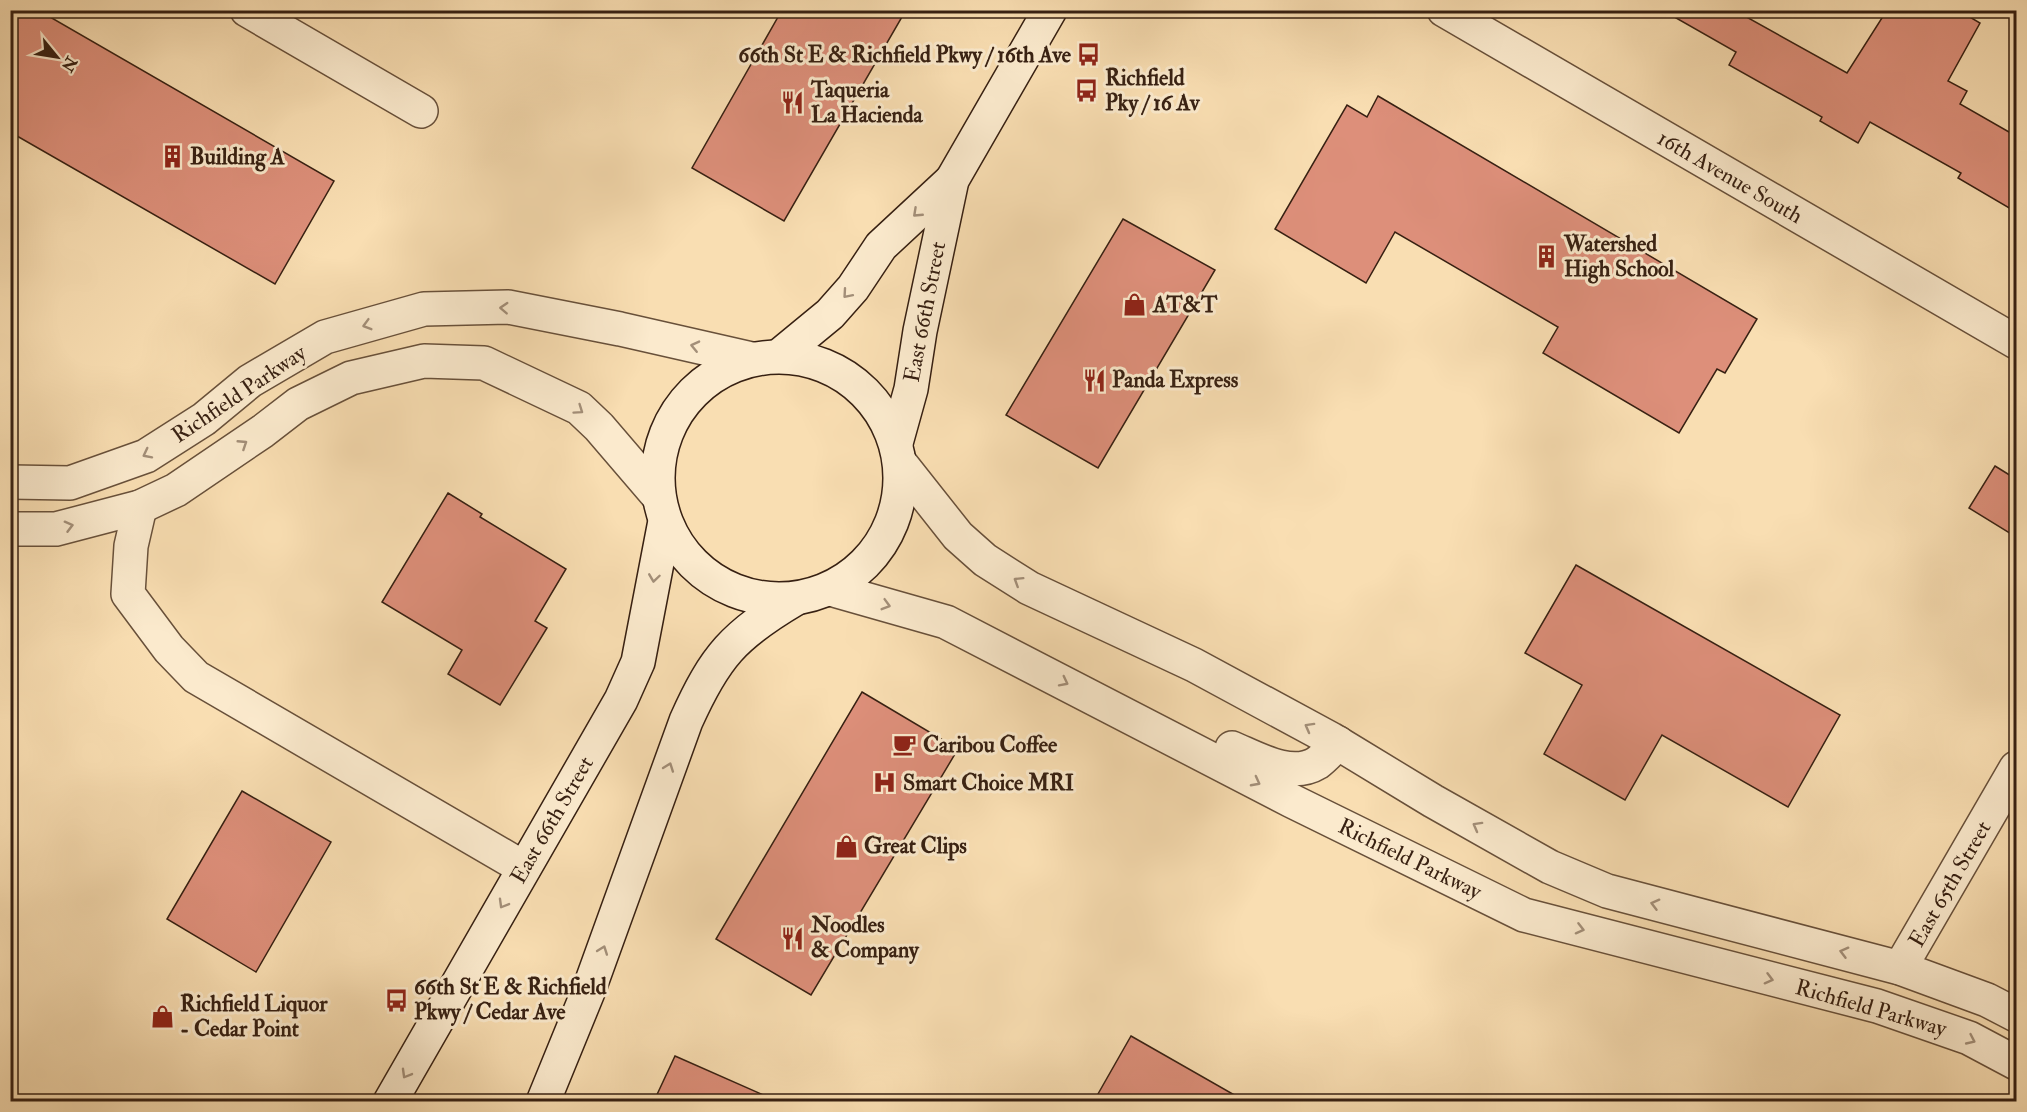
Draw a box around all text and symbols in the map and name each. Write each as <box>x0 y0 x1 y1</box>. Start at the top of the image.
north arrow <box>27 27 87 87</box>
place label: 66th St E & Richfield Pkwy / 16th Ave <box>738 41 1072 70</box>
bus stop icon: 66th St E & Richfield Pkwy / 16th Ave <box>1076 42 1102 68</box>
text: N <box>57 52 82 76</box>
place label: Richfield Pky / 16 Av <box>1105 64 1201 118</box>
place label: Taqueria La Hacienda <box>810 76 924 129</box>
bus stop icon: Richfield Pky / 16 Av <box>1074 78 1100 104</box>
restaurant icon: Taqueria La Hacienda <box>780 90 806 116</box>
street label: 16th Avenue South <box>1652 124 1808 230</box>
place label: Building A <box>190 143 286 172</box>
building icon: Building A <box>159 144 185 170</box>
one-way arrow <box>913 206 923 217</box>
place label: Watershed High School <box>1563 230 1675 284</box>
street label: East 66th Street <box>898 239 952 385</box>
building icon: Watershed High School <box>1533 244 1559 270</box>
one-way arrow <box>843 287 854 298</box>
place label: AT&T <box>1152 291 1218 319</box>
shop icon: AT&T <box>1122 292 1148 318</box>
one-way arrow <box>500 301 509 314</box>
one-way arrow <box>363 317 373 330</box>
street label: Richfield Parkway <box>166 339 312 449</box>
one-way arrow <box>690 340 700 353</box>
place label: Panda Express <box>1112 366 1239 395</box>
restaurant icon: Panda Express <box>1081 367 1107 393</box>
one-way arrow <box>572 403 583 414</box>
one-way arrow <box>236 440 247 451</box>
one-way arrow <box>143 447 153 458</box>
one-way arrow <box>63 521 73 533</box>
one-way arrow <box>649 574 661 583</box>
one-way arrow <box>1014 577 1024 589</box>
one-way arrow <box>881 597 891 610</box>
one-way arrow <box>1058 675 1069 686</box>
one-way arrow <box>1305 723 1316 734</box>
place label: Caribou Coffee <box>923 731 1058 759</box>
cafe icon: Caribou Coffee <box>892 732 918 758</box>
street label: East 66th Street <box>504 751 600 889</box>
one-way arrow <box>662 762 675 773</box>
place label: Smart Choice MRI <box>903 769 1074 797</box>
hospital icon: Smart Choice MRI <box>872 770 898 796</box>
one-way arrow <box>1250 775 1260 786</box>
street label: Richfield Parkway <box>1334 812 1487 906</box>
street label: East 65th Street <box>1903 816 1997 952</box>
one-way arrow <box>1473 822 1483 833</box>
place label: Great Clips <box>864 832 967 861</box>
shop icon: Great Clips <box>833 833 859 859</box>
one-way arrow <box>499 898 510 908</box>
one-way arrow <box>1650 899 1661 911</box>
place label: Noodles & Company <box>810 911 920 965</box>
one-way arrow <box>1575 922 1585 935</box>
restaurant icon: Noodles & Company <box>780 925 806 951</box>
one-way arrow <box>596 946 608 957</box>
one-way arrow <box>1839 947 1849 960</box>
one-way arrow <box>1764 971 1774 984</box>
place label: 66th St E & Richfield Pkwy / Cedar Ave <box>414 973 607 1027</box>
street label: Richfield Parkway <box>1792 973 1950 1043</box>
bus stop icon: 66th St E & Richfield Pkwy / Cedar Ave <box>383 987 409 1013</box>
place label: Richfield Liquor - Cedar Point <box>180 990 328 1043</box>
shop icon: Richfield Liquor - Cedar Point <box>149 1004 175 1030</box>
one-way arrow <box>1965 1032 1976 1044</box>
one-way arrow <box>402 1068 413 1078</box>

